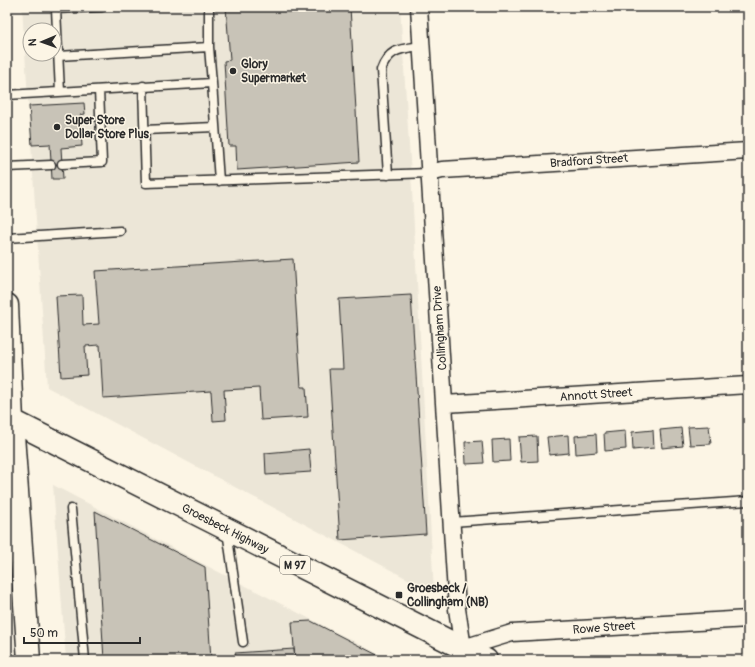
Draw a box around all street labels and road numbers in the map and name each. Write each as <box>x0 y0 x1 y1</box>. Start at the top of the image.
street label: Bradford Street <box>549 151 629 171</box>
street label: Collingham Drive <box>430 285 450 371</box>
street label: Annott Street <box>559 385 633 405</box>
street label: Groesbeck Highway <box>179 501 271 557</box>
road number: M 97 <box>280 556 310 574</box>
street label: Rowe Street <box>572 618 636 638</box>

